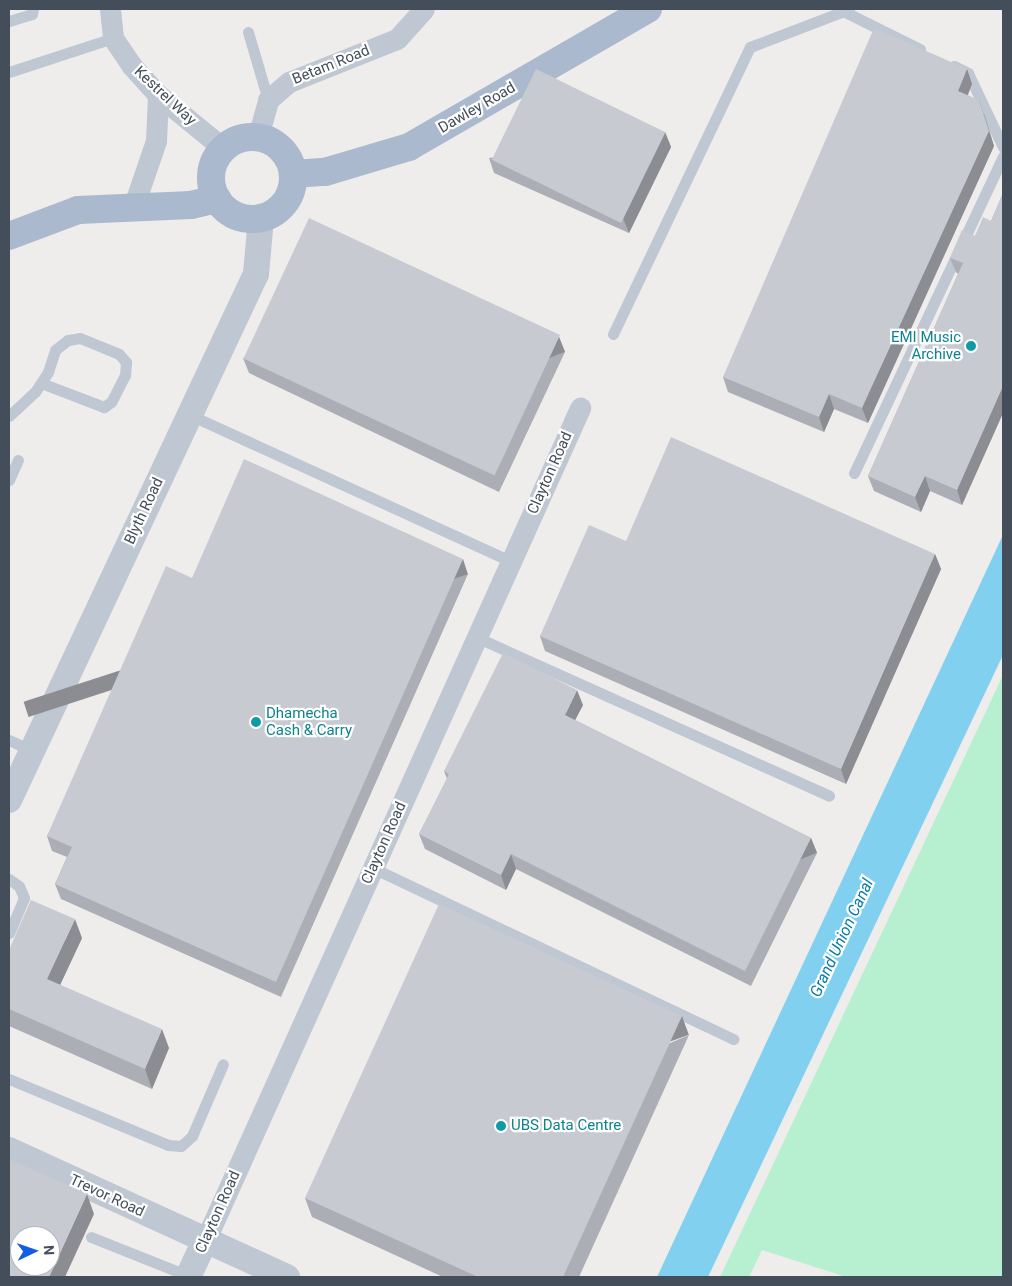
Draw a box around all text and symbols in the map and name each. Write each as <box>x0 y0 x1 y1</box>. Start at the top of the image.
street label: Betam Road <box>290 41 372 89</box>
street label: Kestrel Way <box>130 63 200 129</box>
street label: Dawley Road <box>435 79 519 137</box>
place label: EMI Music Archive <box>891 328 961 363</box>
marker: EMI Music Archive <box>965 340 977 352</box>
street label: Clayton Road <box>524 429 576 517</box>
street label: Blyth Road <box>121 475 167 547</box>
place label: Dhamecha Cash & Carry <box>266 704 352 739</box>
marker: Dhamecha Cash & Carry <box>250 716 262 728</box>
street label: Clayton Road <box>358 799 410 887</box>
water label: Grand Union Canal <box>806 876 878 1000</box>
place label: UBS Data Centre <box>511 1117 621 1135</box>
marker: UBS Data Centre <box>495 1120 507 1132</box>
street label: Clayton Road <box>192 1168 244 1256</box>
street label: Trevor Road <box>67 1171 147 1221</box>
north arrow <box>10 1226 60 1276</box>
text: N <box>41 1245 57 1256</box>

